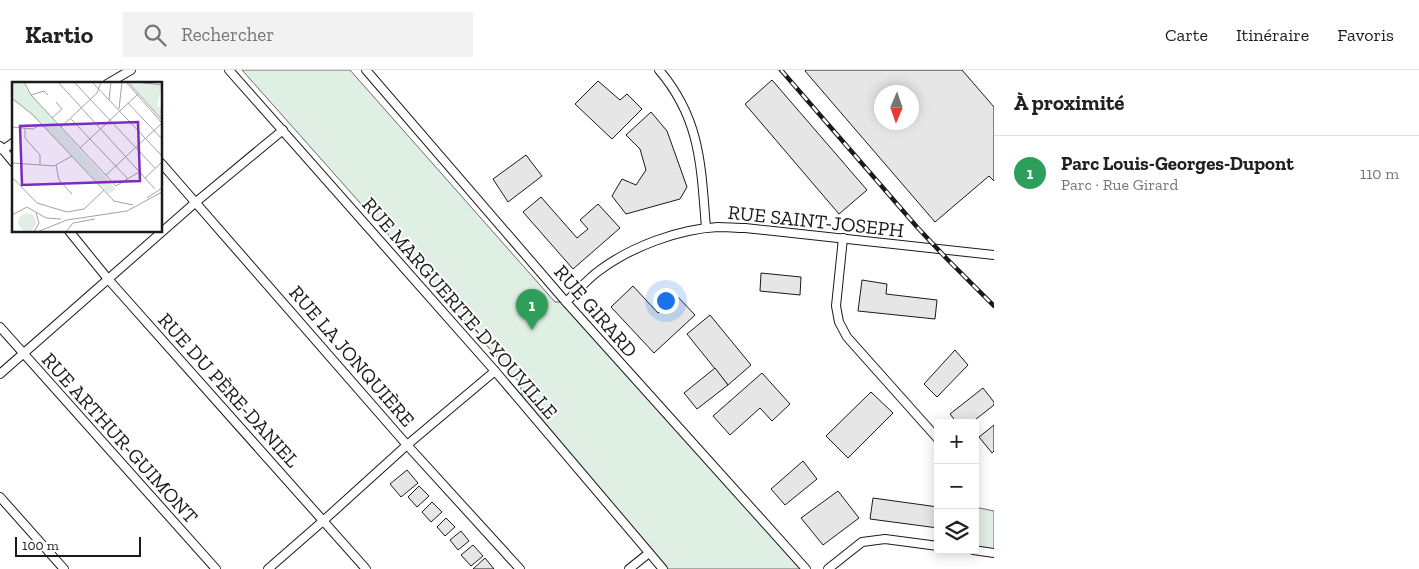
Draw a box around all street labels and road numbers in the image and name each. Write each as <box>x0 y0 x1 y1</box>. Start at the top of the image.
street label: RUE MARGUERITE-D'YOUVILLE <box>357 192 563 424</box>
street label: RUE SAINT-JOSEPH <box>727 200 905 242</box>
street label: RUE GIRARD <box>549 260 643 362</box>
street label: RUE LA JONQUIÈRE <box>284 281 420 431</box>
street label: RUE DU PÈRE-DANIEL <box>153 308 305 472</box>
street label: RUE ARTHUR-GUIMONT <box>37 348 203 528</box>

